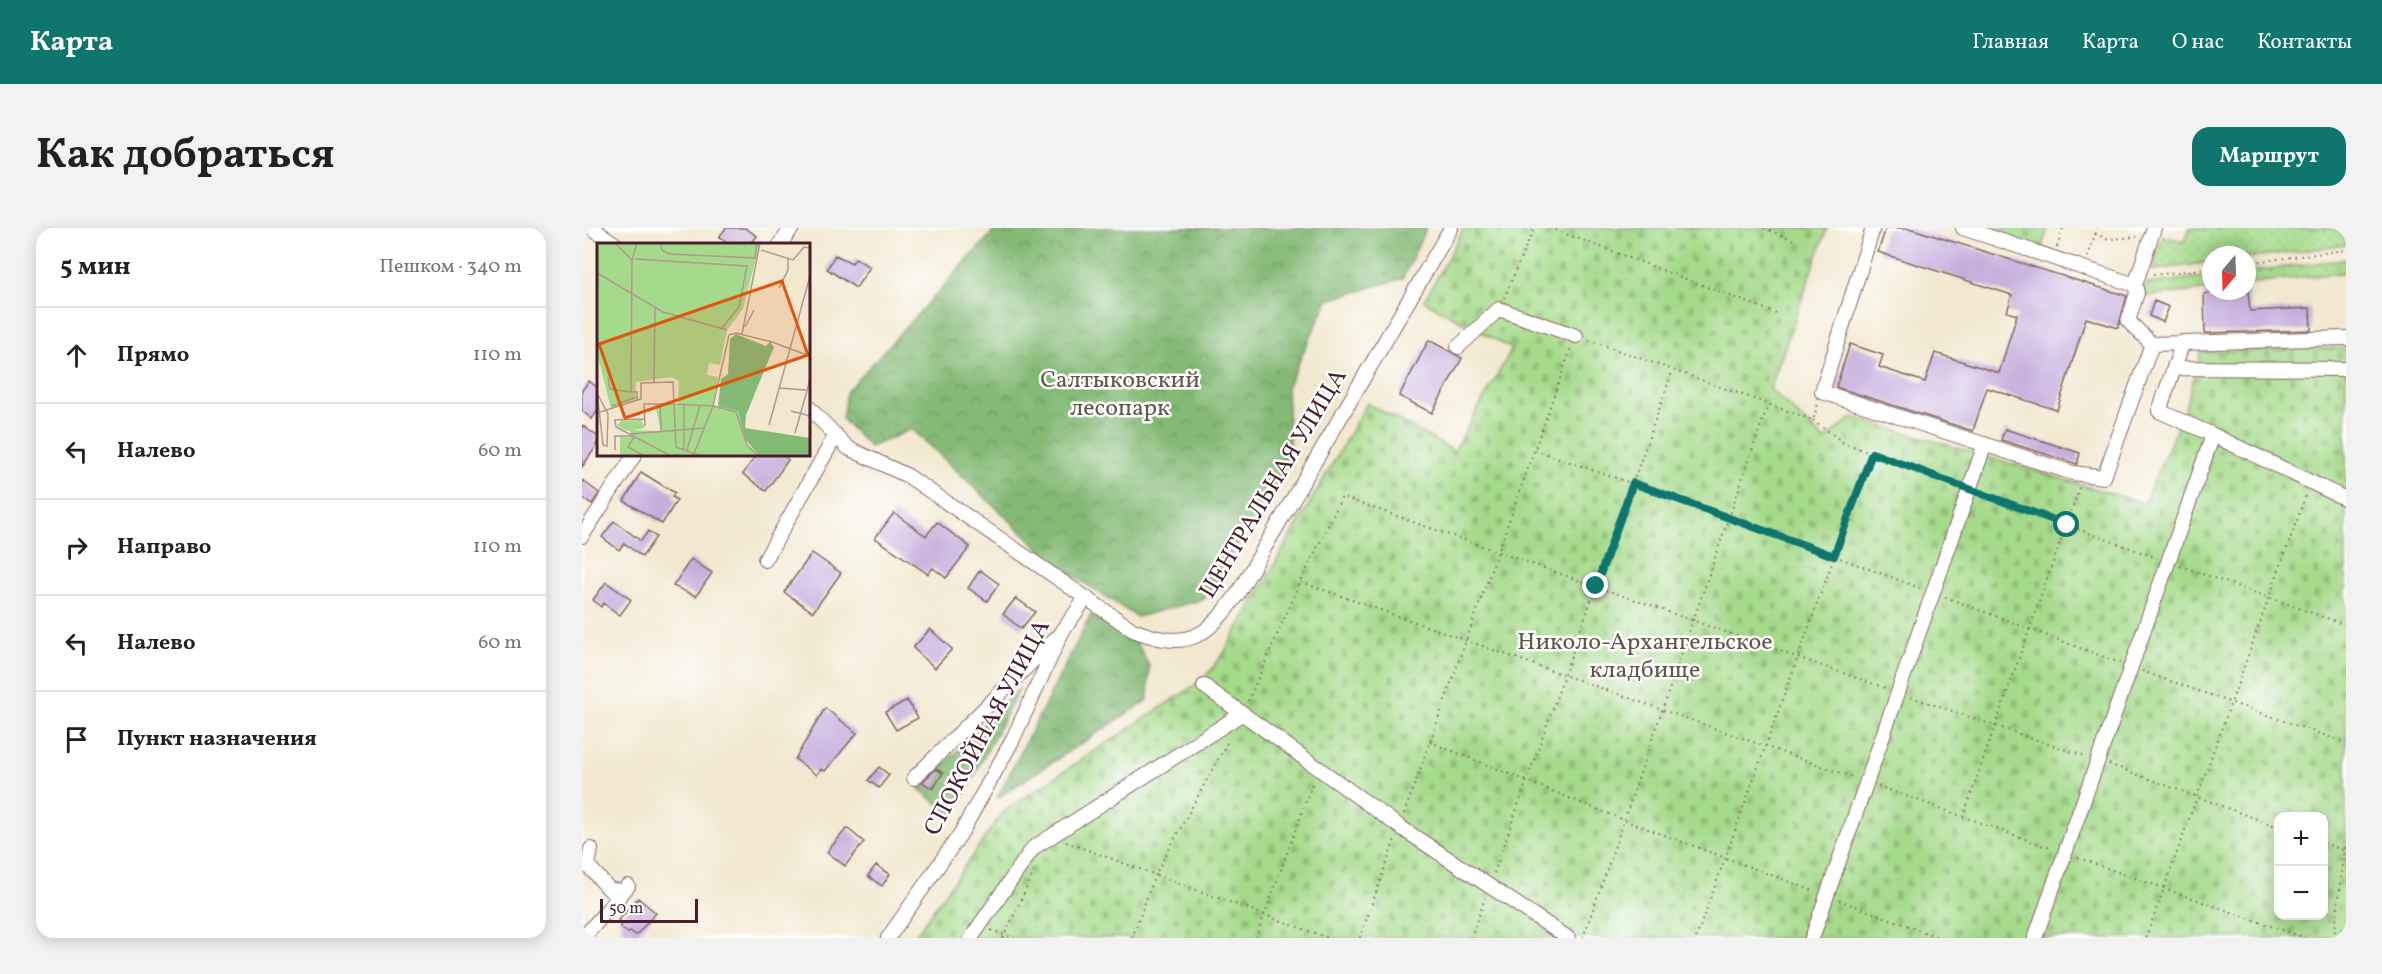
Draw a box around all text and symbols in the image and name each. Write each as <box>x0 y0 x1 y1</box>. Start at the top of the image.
text: Карта <box>30 23 113 62</box>
text: Главная <box>1972 28 2049 57</box>
text: Карта <box>2082 28 2139 57</box>
text: О нас <box>2172 28 2224 57</box>
text: Контакты <box>2257 28 2352 57</box>
text: Как добраться <box>36 127 335 186</box>
button: Маршрут <box>2192 127 2346 186</box>
inset map <box>597 243 810 456</box>
north arrow <box>2202 246 2256 300</box>
text: 5 мин <box>60 249 131 285</box>
text: Пешком · 340 m <box>379 253 522 281</box>
icon: ahead <box>60 339 93 372</box>
text: Прямо <box>117 340 189 371</box>
text: 110 m <box>473 341 522 369</box>
street label: ЦЕНТРАЛЬНАЯ УЛИЦА <box>1192 363 1356 605</box>
park label: Салтыковский лесопарк <box>1040 364 1200 426</box>
icon: left <box>60 435 93 468</box>
text: Налево <box>117 436 196 467</box>
text: 60 m <box>478 437 522 465</box>
route start <box>2053 511 2079 537</box>
icon: right <box>60 531 93 564</box>
text: Направо <box>117 532 211 563</box>
text: 110 m <box>473 533 522 561</box>
route end <box>1582 572 1608 598</box>
street label: СПОКОЙНАЯ УЛИЦА <box>917 614 1059 842</box>
park label: Николо-Архангельское кладбище <box>1517 626 1773 688</box>
icon: left <box>60 627 93 660</box>
text: Налево <box>117 628 196 659</box>
text: 60 m <box>478 629 522 657</box>
icon: arrive <box>60 723 93 756</box>
text: Пункт назначения <box>117 724 317 755</box>
map controls <box>2274 812 2328 920</box>
button: + <box>2274 812 2328 866</box>
button: − <box>2274 866 2328 920</box>
scale bar <box>600 896 698 924</box>
text: 50 m <box>609 898 643 920</box>

